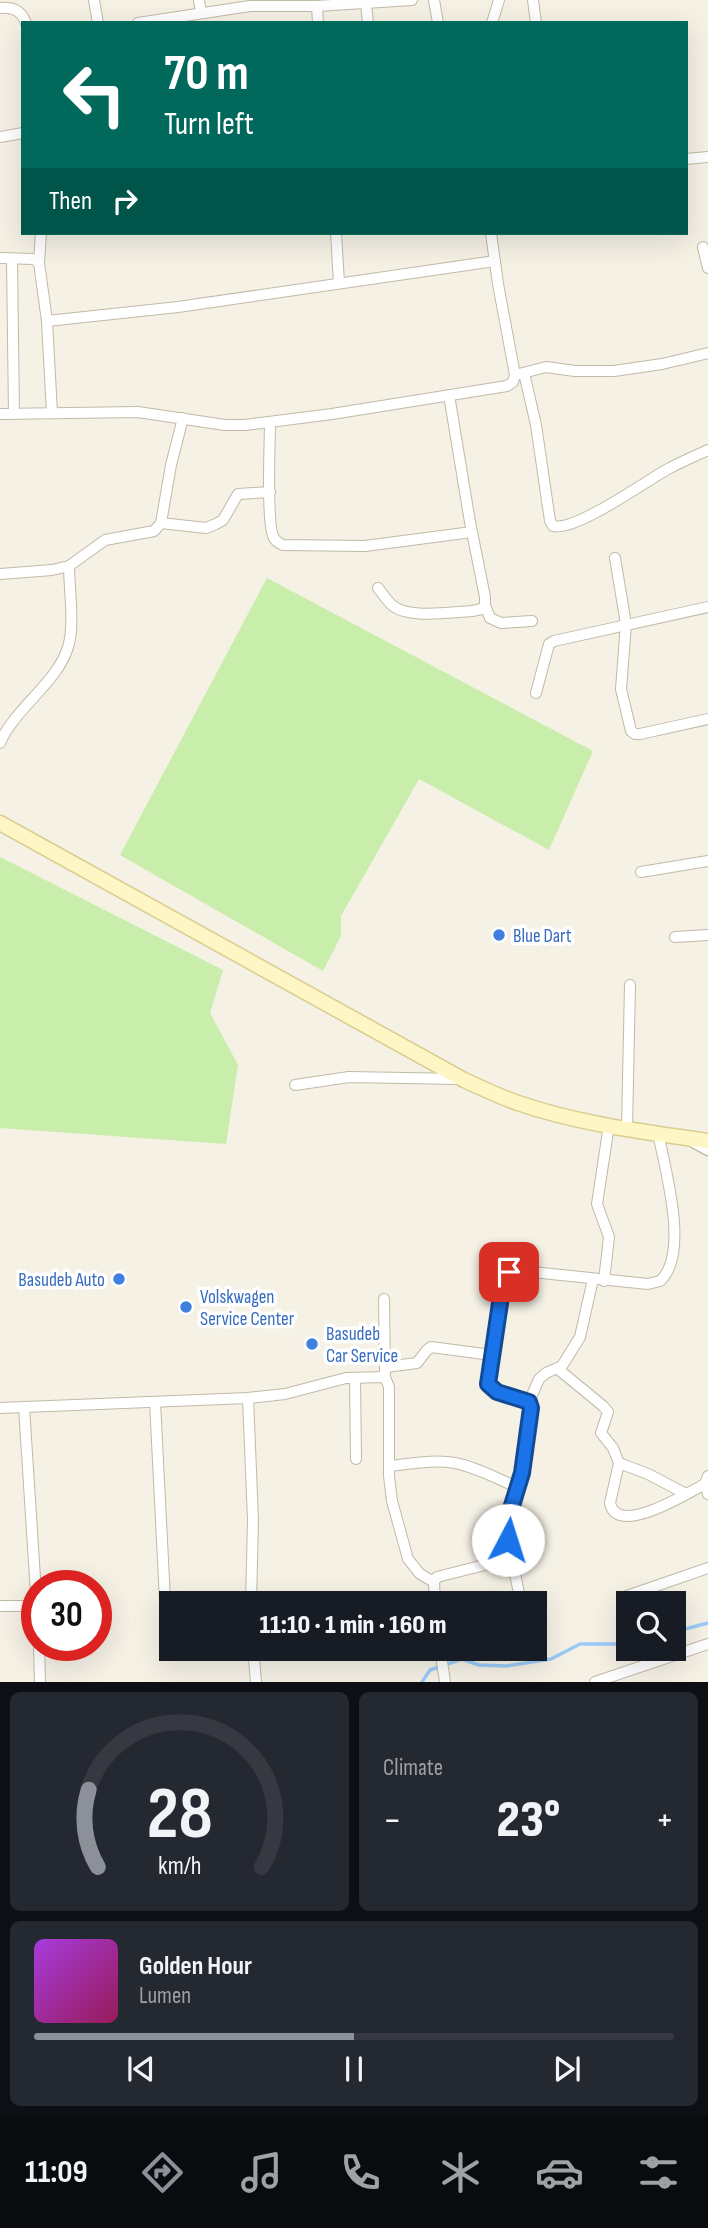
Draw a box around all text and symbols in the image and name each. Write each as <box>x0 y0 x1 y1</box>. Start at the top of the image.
text: 70 m <box>164 45 249 104</box>
icon: left <box>49 49 140 140</box>
text: Turn left <box>164 105 254 144</box>
icon: right <box>106 182 144 220</box>
text: Then <box>49 186 92 217</box>
place label: Blue Dart <box>513 925 572 948</box>
marker: Blue Dart <box>491 927 507 943</box>
pin <box>479 1242 539 1302</box>
icon: arrive <box>490 1253 528 1291</box>
place label: Basudeb Auto <box>18 1269 105 1292</box>
marker: Basudeb Auto <box>111 1271 127 1287</box>
place label: Volskwagen Service Center <box>200 1286 295 1331</box>
marker: Volskwagen Service Center <box>178 1299 194 1315</box>
place label: Basudeb Car Service <box>326 1323 398 1368</box>
marker: Basudeb Car Service <box>304 1336 320 1352</box>
position arrow <box>471 1503 545 1577</box>
speed limit sign: 30 <box>21 1570 112 1661</box>
map controls <box>616 1591 686 1661</box>
button: search <box>616 1591 686 1661</box>
text: 11:10 · 1 min · 160 m <box>259 1610 447 1641</box>
text: Climate <box>383 1754 443 1782</box>
text: 28 <box>146 1772 213 1860</box>
text: 23° <box>496 1789 561 1852</box>
text: − <box>383 1798 402 1843</box>
text: + <box>655 1798 674 1843</box>
text: km/h <box>158 1851 201 1882</box>
text: Golden Hour <box>139 1951 252 1982</box>
text: Lumen <box>139 1982 191 2010</box>
icon: previous <box>122 2050 160 2088</box>
icon: pause <box>335 2050 373 2088</box>
icon: next <box>548 2050 586 2088</box>
icon: directions <box>138 2148 187 2197</box>
icon: music <box>237 2148 286 2197</box>
icon: phone <box>336 2148 385 2197</box>
icon: climate <box>436 2148 485 2197</box>
icon: car <box>535 2148 584 2197</box>
icon: filters <box>634 2148 683 2197</box>
text: 11:09 <box>25 2153 88 2192</box>

